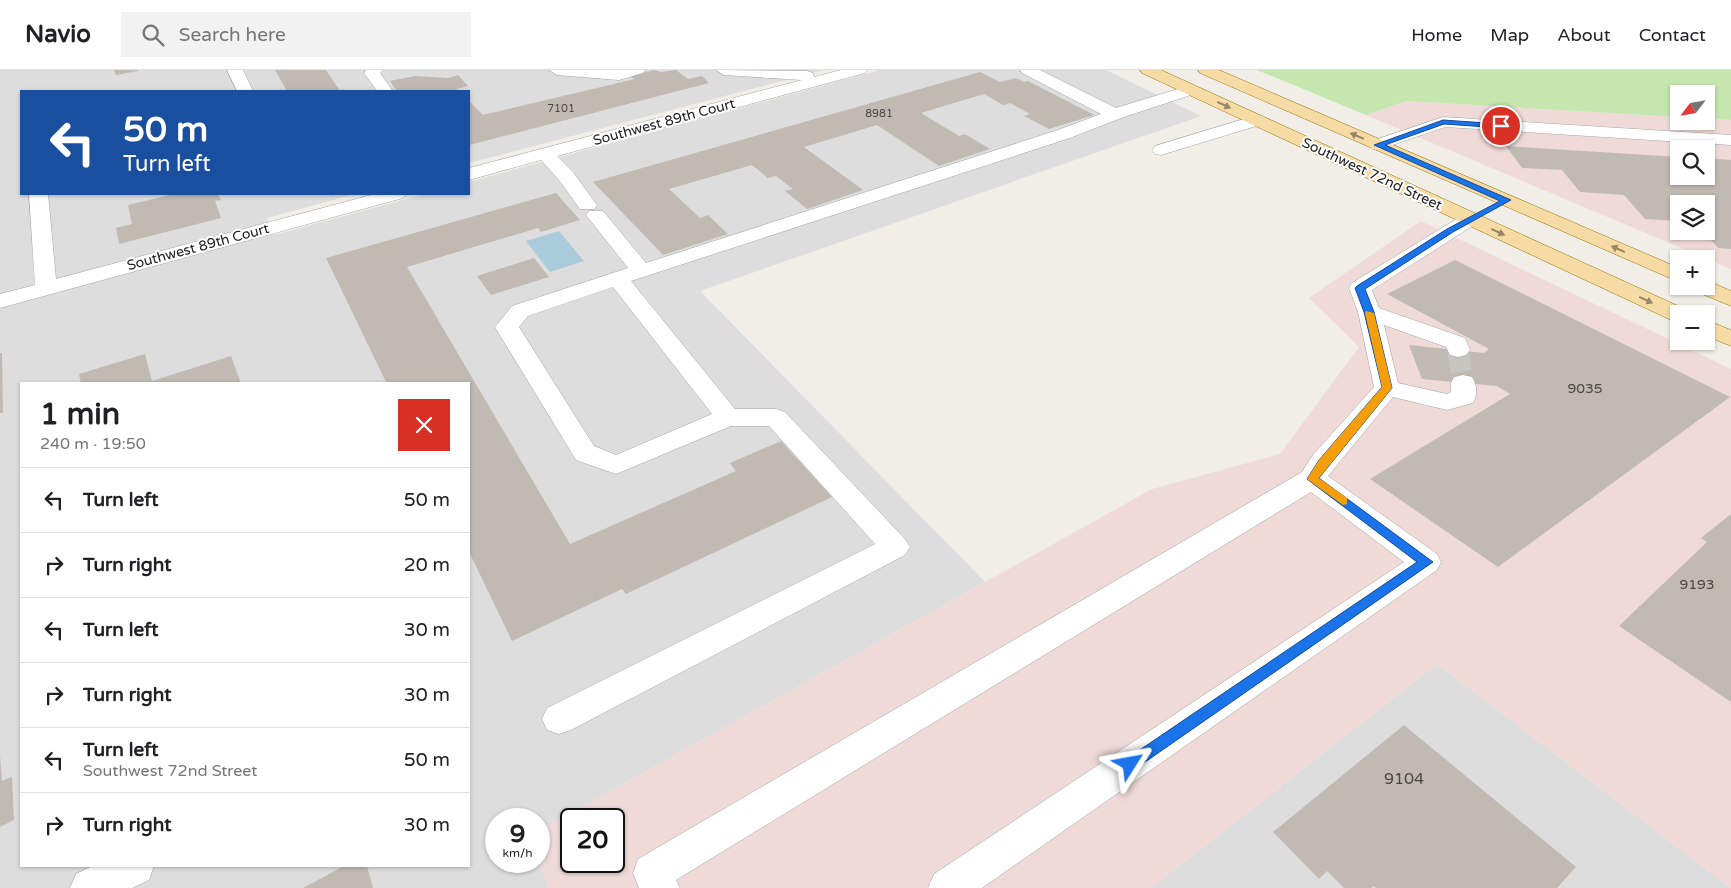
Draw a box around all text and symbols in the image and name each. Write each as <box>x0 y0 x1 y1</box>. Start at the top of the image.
search box <box>121 12 471 57</box>
text: Navio <box>25 20 91 49</box>
icon: search <box>139 21 167 49</box>
text: Search here <box>179 24 286 46</box>
text: Home <box>1411 24 1462 46</box>
text: Map <box>1490 24 1529 46</box>
text: About <box>1557 24 1611 46</box>
text: Contact <box>1639 24 1706 46</box>
north arrow <box>1670 85 1715 130</box>
map controls <box>1670 85 1715 350</box>
street label: Southwest 89th Court <box>591 95 738 149</box>
one-way arrow <box>1217 101 1231 109</box>
house number: 7101 <box>547 102 575 115</box>
pin <box>1480 105 1522 147</box>
house number: 8981 <box>865 107 893 120</box>
text: 50 m <box>123 109 208 151</box>
icon: left <box>40 110 105 175</box>
icon: arrive <box>1487 112 1515 140</box>
one-way arrow <box>1350 131 1364 139</box>
street label: Southwest 72nd Street <box>1299 134 1445 214</box>
button: search <box>1670 140 1715 185</box>
text: Turn left <box>123 151 211 177</box>
button: layers <box>1670 195 1715 240</box>
street label: Southwest 89th Court <box>125 220 272 274</box>
one-way arrow <box>1491 228 1505 236</box>
one-way arrow <box>1611 245 1625 253</box>
button: + <box>1670 250 1715 295</box>
one-way arrow <box>1639 296 1653 304</box>
button: − <box>1670 305 1715 350</box>
house number: 9035 <box>1567 380 1603 397</box>
text: 1 min <box>40 396 120 433</box>
button: close <box>398 399 450 451</box>
text: 240 m · 19:50 <box>40 434 146 454</box>
icon: left <box>40 486 68 514</box>
text: Turn left <box>83 489 159 511</box>
text: 50 m <box>404 489 450 511</box>
icon: right <box>40 551 68 579</box>
text: Turn right <box>83 554 171 576</box>
text: 20 m <box>404 554 450 576</box>
house number: 9193 <box>1679 576 1715 593</box>
icon: left <box>40 616 68 644</box>
text: Turn left <box>83 619 159 641</box>
text: 30 m <box>404 619 450 641</box>
icon: right <box>40 681 68 709</box>
text: Turn right <box>83 684 171 706</box>
text: 30 m <box>404 684 450 706</box>
position arrow <box>1103 737 1155 789</box>
text: Turn left <box>83 739 159 761</box>
icon: left <box>40 746 68 774</box>
text: 50 m <box>404 749 450 771</box>
text: Southwest 72nd Street <box>83 761 257 781</box>
house number: 9104 <box>1384 769 1424 789</box>
speed limit sign: 20 <box>560 808 625 873</box>
icon: right <box>40 811 68 839</box>
text: Turn right <box>83 814 171 836</box>
text: 30 m <box>404 814 450 836</box>
text: 9 <box>510 819 525 849</box>
text: km/h <box>502 846 533 860</box>

